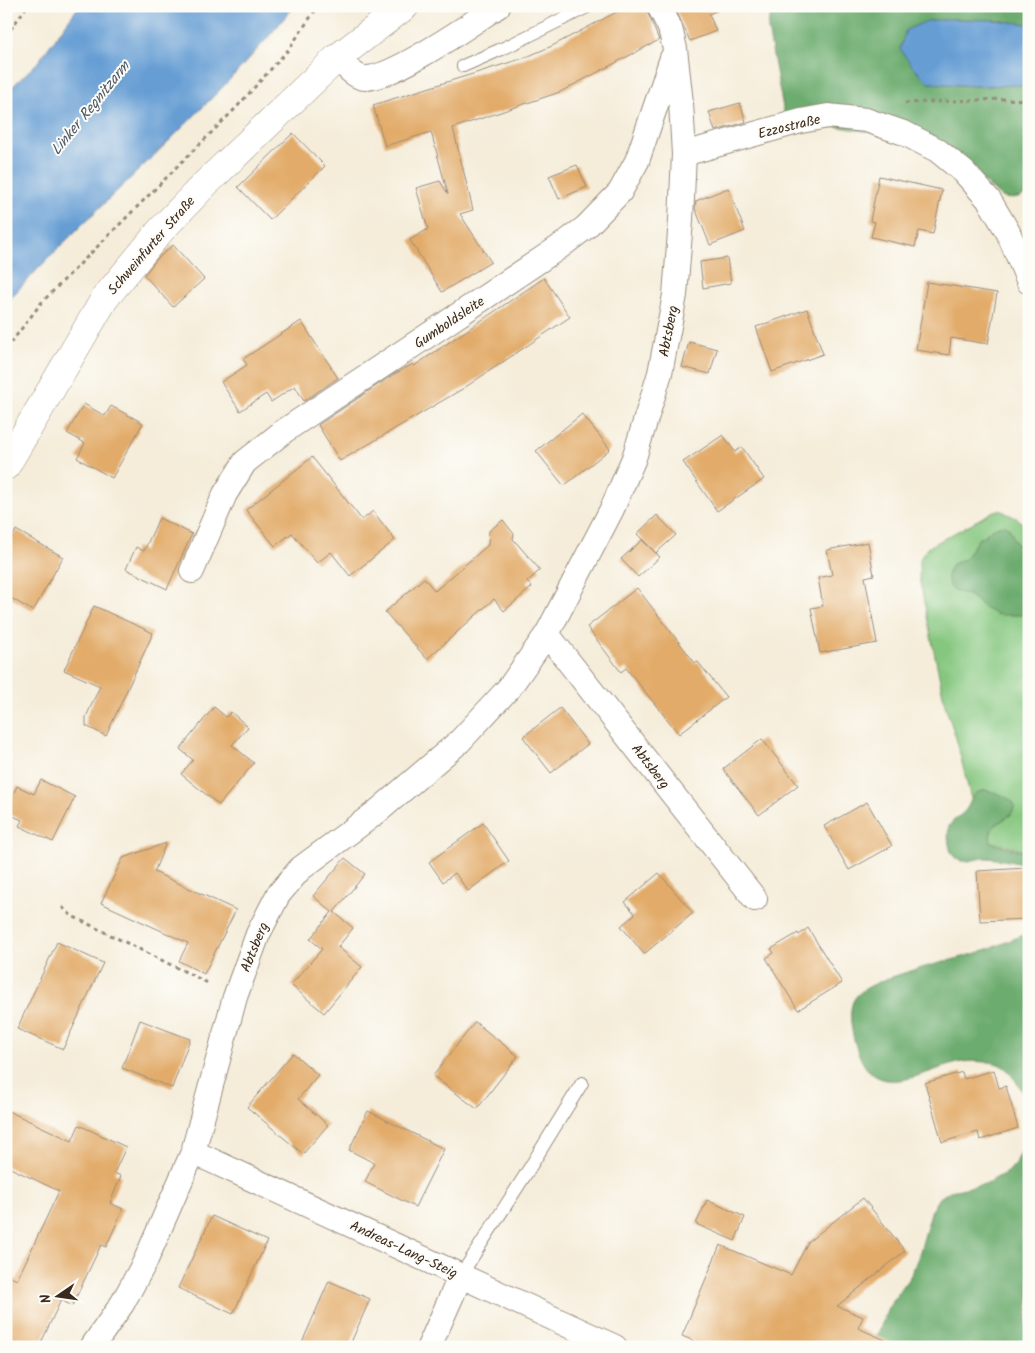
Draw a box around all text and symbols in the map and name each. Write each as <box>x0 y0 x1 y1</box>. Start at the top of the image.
water label: Linker Regnitzarm <box>45 56 137 161</box>
street label: Ezzostraße <box>756 108 824 145</box>
street label: Schweinfurter Straße <box>103 191 201 300</box>
street label: Gumboldsleite <box>410 291 490 355</box>
street label: Abtsberg <box>653 303 685 359</box>
street label: Abtsberg <box>625 739 675 794</box>
street label: Abtsberg <box>235 919 275 976</box>
street label: Andreas-Lang-Steig <box>346 1215 461 1285</box>
north arrow <box>32 1270 82 1320</box>
text: N <box>35 1292 58 1305</box>

